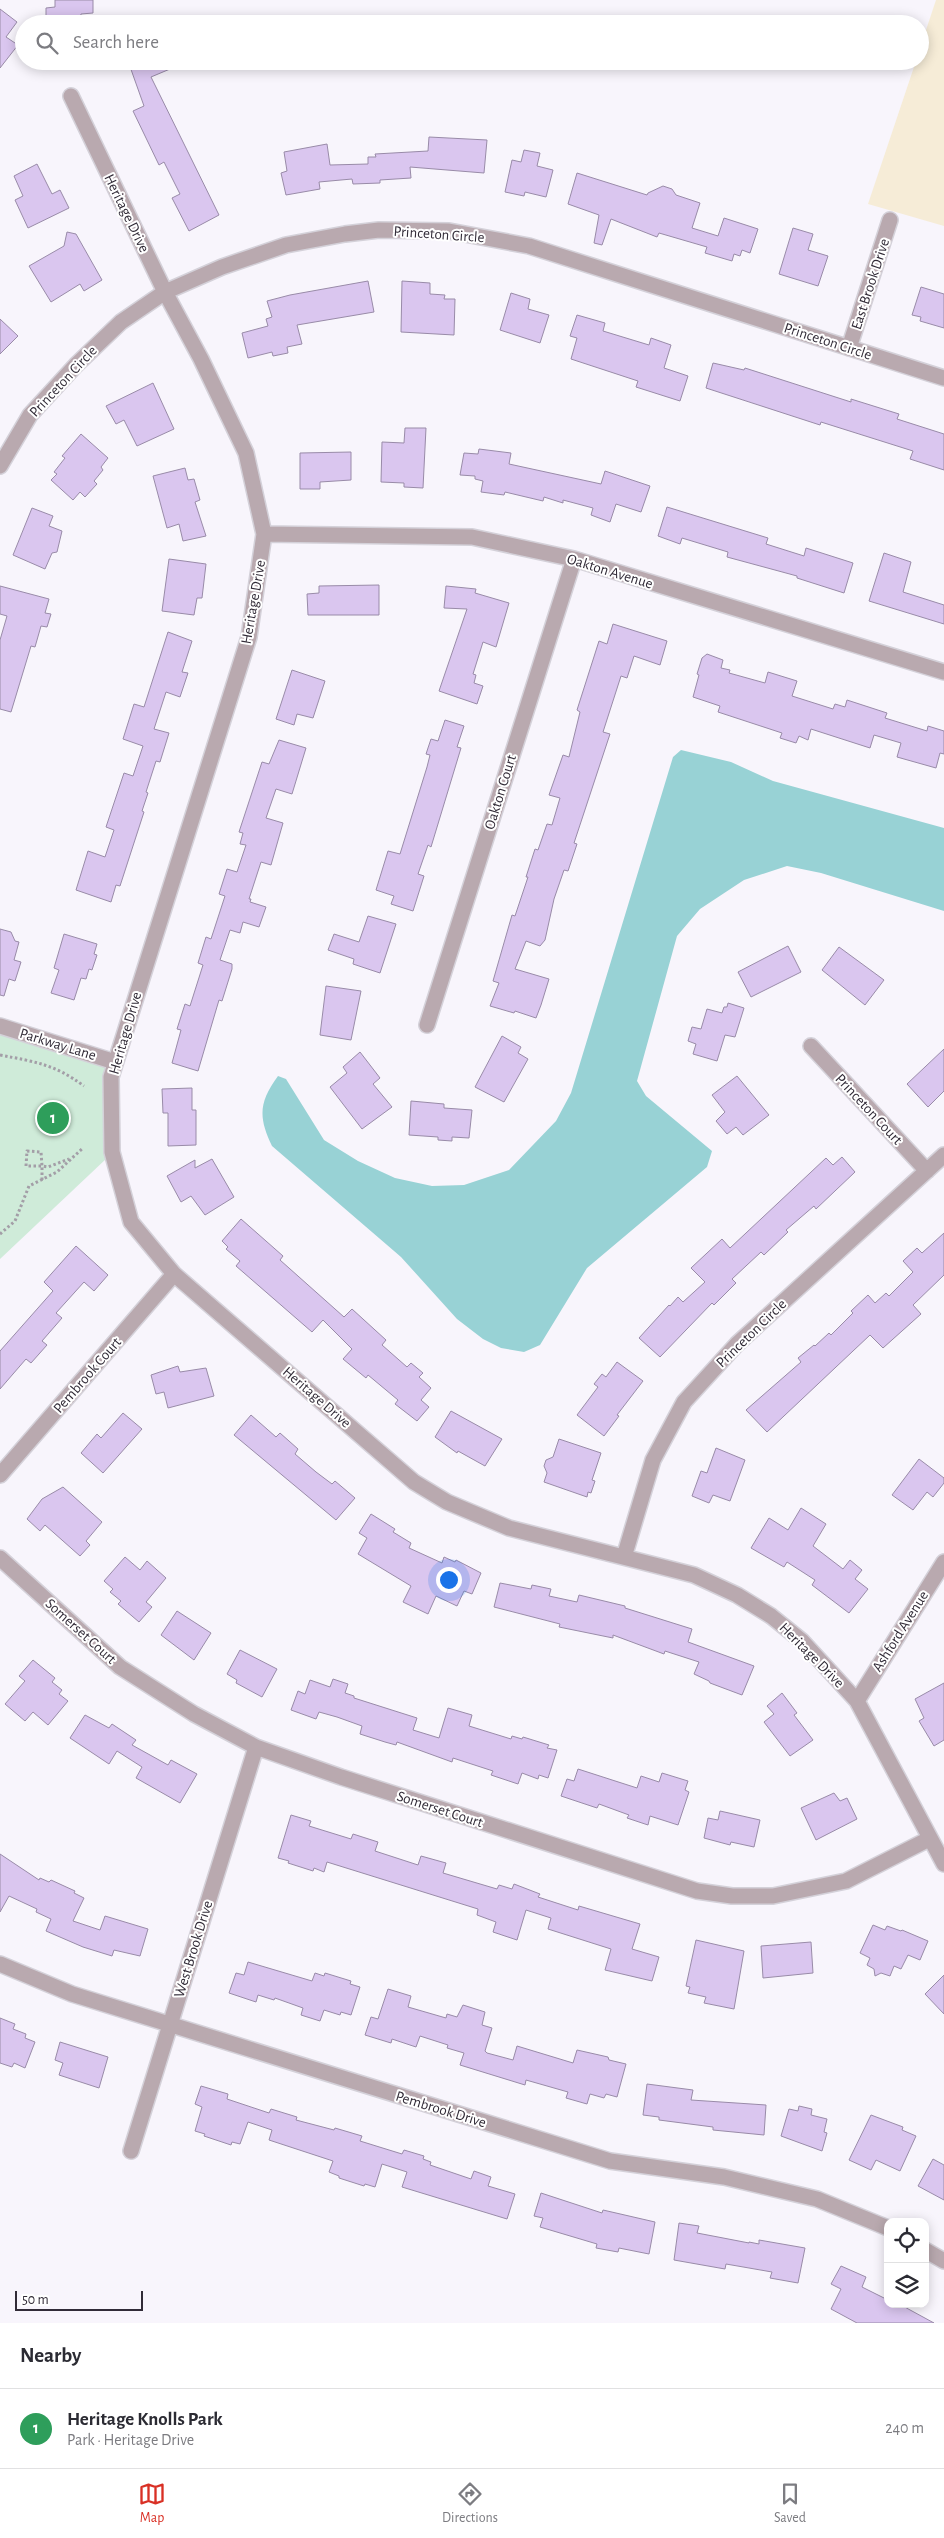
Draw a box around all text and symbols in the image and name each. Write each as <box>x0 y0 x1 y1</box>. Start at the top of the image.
search box <box>15 15 929 70</box>
icon: search <box>33 29 61 57</box>
text: Search here <box>73 33 159 52</box>
street label: Heritage Drive <box>101 172 152 255</box>
street label: Princeton Circle <box>393 224 485 245</box>
street label: East Brook Drive <box>849 237 892 331</box>
street label: Princeton Circle <box>782 320 874 363</box>
street label: Princeton Circle <box>27 343 100 420</box>
street label: Oakton Avenue <box>565 551 655 592</box>
street label: Heritage Drive <box>239 559 268 645</box>
street label: Oakton Court <box>482 753 519 831</box>
street label: Heritage Drive <box>107 990 144 1076</box>
street label: Parkway Lane <box>18 1026 98 1063</box>
street label: Princeton Court <box>832 1071 905 1148</box>
pin: 1 <box>37 1099 69 1137</box>
street label: Princeton Circle <box>713 1296 789 1370</box>
street label: Pembrook Court <box>51 1335 124 1416</box>
street label: Heritage Drive <box>280 1364 354 1431</box>
your location <box>436 1567 462 1593</box>
street label: Ashford Avenue <box>870 1588 931 1674</box>
street label: Somerset Court <box>42 1596 119 1667</box>
street label: Heritage Drive <box>776 1620 847 1691</box>
street label: Somerset Court <box>395 1789 485 1830</box>
street label: West Brook Drive <box>172 1899 215 1999</box>
street label: Pembrook Drive <box>394 2089 488 2130</box>
map controls <box>884 2218 929 2308</box>
button: locate <box>884 2218 929 2263</box>
button: layers <box>884 2263 929 2308</box>
scale bar <box>15 2288 142 2311</box>
text: 50 m <box>22 2293 49 2307</box>
text: Nearby <box>20 2345 81 2366</box>
text: Heritage Knolls Park <box>67 2410 223 2429</box>
text: 1 <box>33 2420 39 2436</box>
text: 240 m <box>885 2420 924 2436</box>
text: Park · Heritage Drive <box>67 2432 194 2448</box>
tab: Map <box>138 2480 166 2527</box>
tab: Directions <box>442 2480 498 2527</box>
tab: Saved <box>774 2480 806 2527</box>

